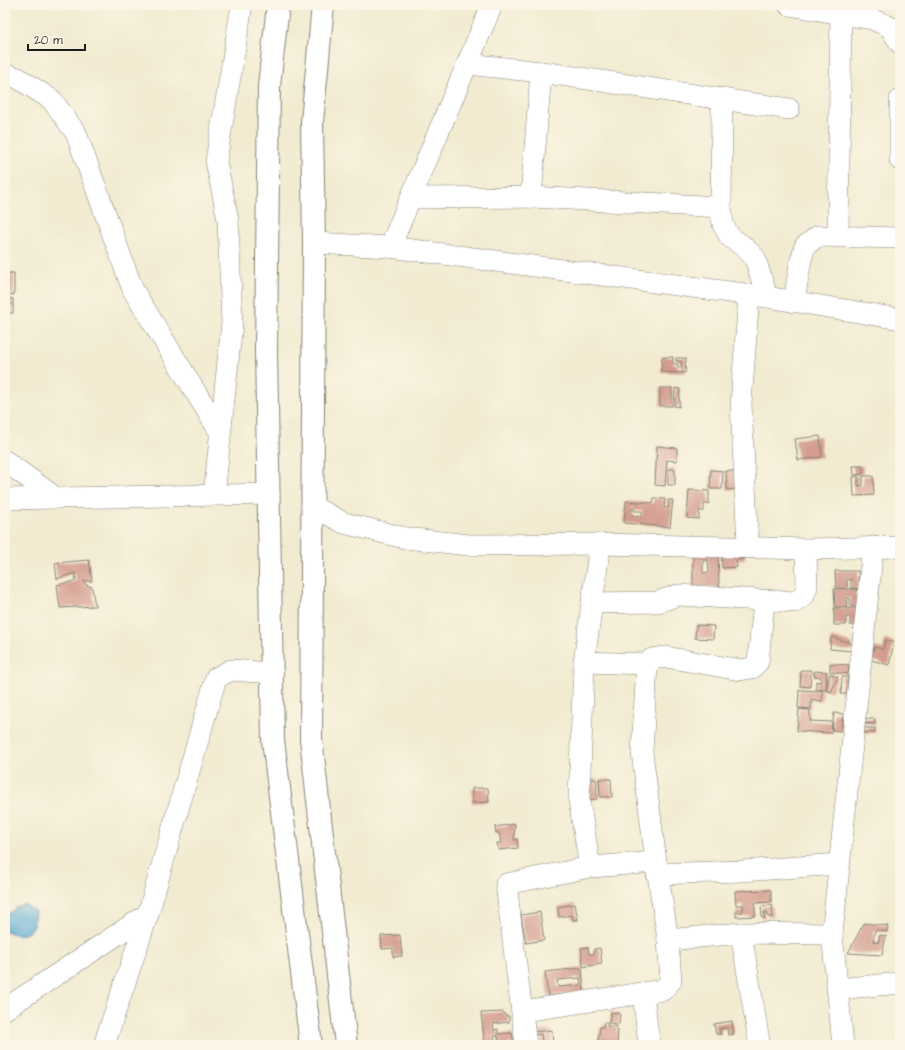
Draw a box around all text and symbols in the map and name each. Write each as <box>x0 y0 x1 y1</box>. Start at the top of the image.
scale bar <box>28 26 85 52</box>
text: 20 m <box>34 32 63 49</box>

